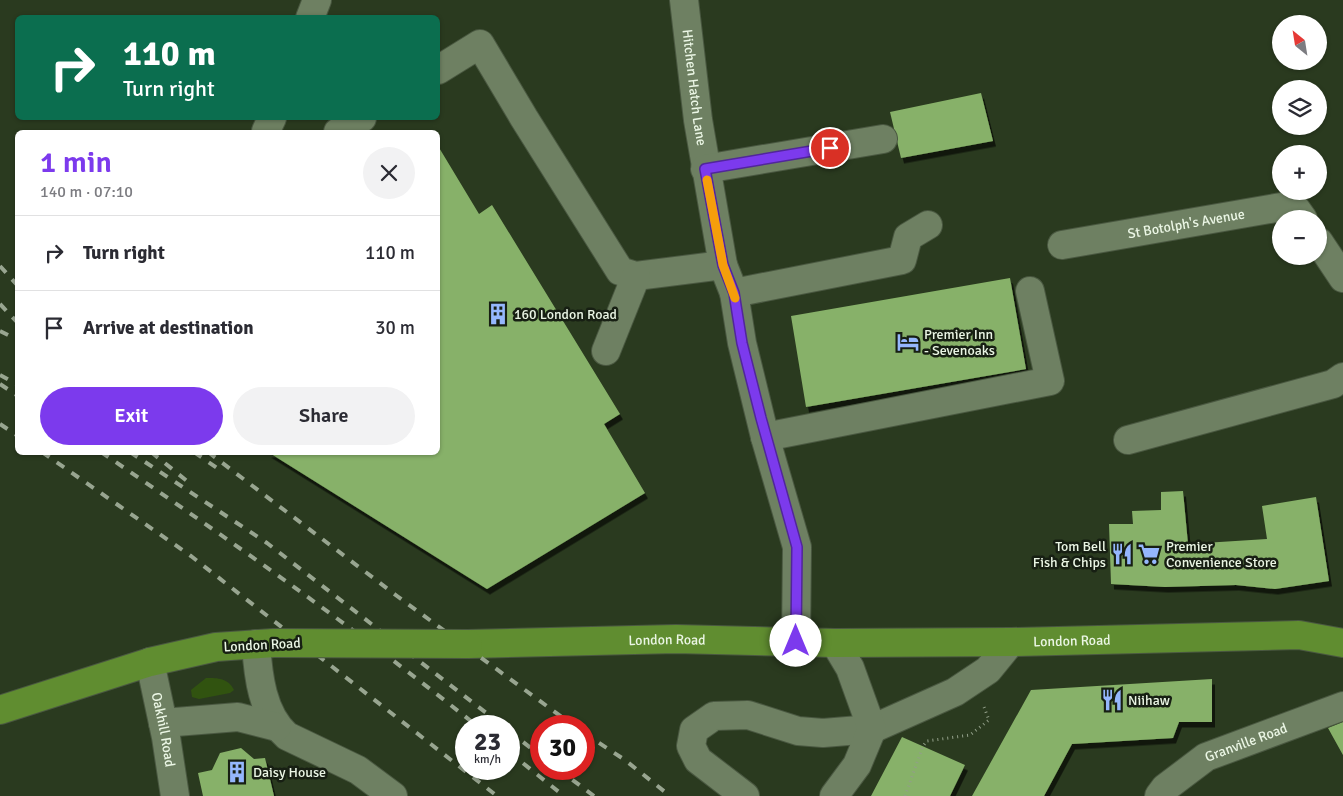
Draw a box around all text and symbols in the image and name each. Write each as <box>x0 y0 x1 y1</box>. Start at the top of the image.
north arrow <box>1272 15 1328 70</box>
map controls <box>1272 15 1327 265</box>
street label: Hitchen Hatch Lane <box>679 28 711 147</box>
text: 110 m <box>123 32 216 75</box>
icon: right <box>40 35 105 100</box>
text: Turn right <box>123 75 215 102</box>
button: layers <box>1272 80 1327 135</box>
pin <box>809 127 851 169</box>
icon: arrive <box>816 134 844 162</box>
text: 1 min <box>40 144 112 181</box>
button: + <box>1272 145 1327 200</box>
button: close <box>363 147 415 199</box>
text: 140 m · 07:10 <box>40 182 133 202</box>
street label: St Botolph's Avenue <box>1126 205 1246 242</box>
button: − <box>1272 210 1327 265</box>
icon: right <box>40 239 68 267</box>
text: Turn right <box>83 241 165 265</box>
text: 110 m <box>365 241 415 265</box>
building icon: 160 London Road <box>485 301 511 327</box>
place label: 160 London Road <box>514 306 617 323</box>
icon: arrive <box>40 314 68 342</box>
text: Arrive at destination <box>83 316 254 340</box>
text: 30 m <box>375 316 415 340</box>
place label: Premier Inn - Sevenoaks <box>924 326 995 359</box>
hotel icon: Premier Inn - Sevenoaks <box>895 329 921 355</box>
button: Exit <box>40 387 223 445</box>
button: Share <box>233 387 415 445</box>
place label: Tom Bell Fish & Chips <box>1033 538 1106 571</box>
place label: Premier Convenience Store <box>1166 538 1277 571</box>
restaurant icon: Tom Bell Fish & Chips <box>1109 541 1135 567</box>
supermarket icon: Premier Convenience Store <box>1136 541 1162 567</box>
position arrow <box>769 614 821 666</box>
street label: London Road <box>628 630 706 649</box>
street label: London Road <box>1033 631 1111 650</box>
street label: London Road <box>223 634 301 656</box>
restaurant icon: Niihaw <box>1099 687 1125 713</box>
street label: Oakhill Road <box>148 691 179 768</box>
place label: Niihaw <box>1128 692 1170 709</box>
speed limit sign: 30 <box>530 715 595 780</box>
street label: Granville Road <box>1202 719 1290 765</box>
text: 23 <box>474 726 501 757</box>
text: km/h <box>474 752 501 767</box>
building icon: Daisy House <box>224 759 250 785</box>
place label: Daisy House <box>253 764 326 781</box>

